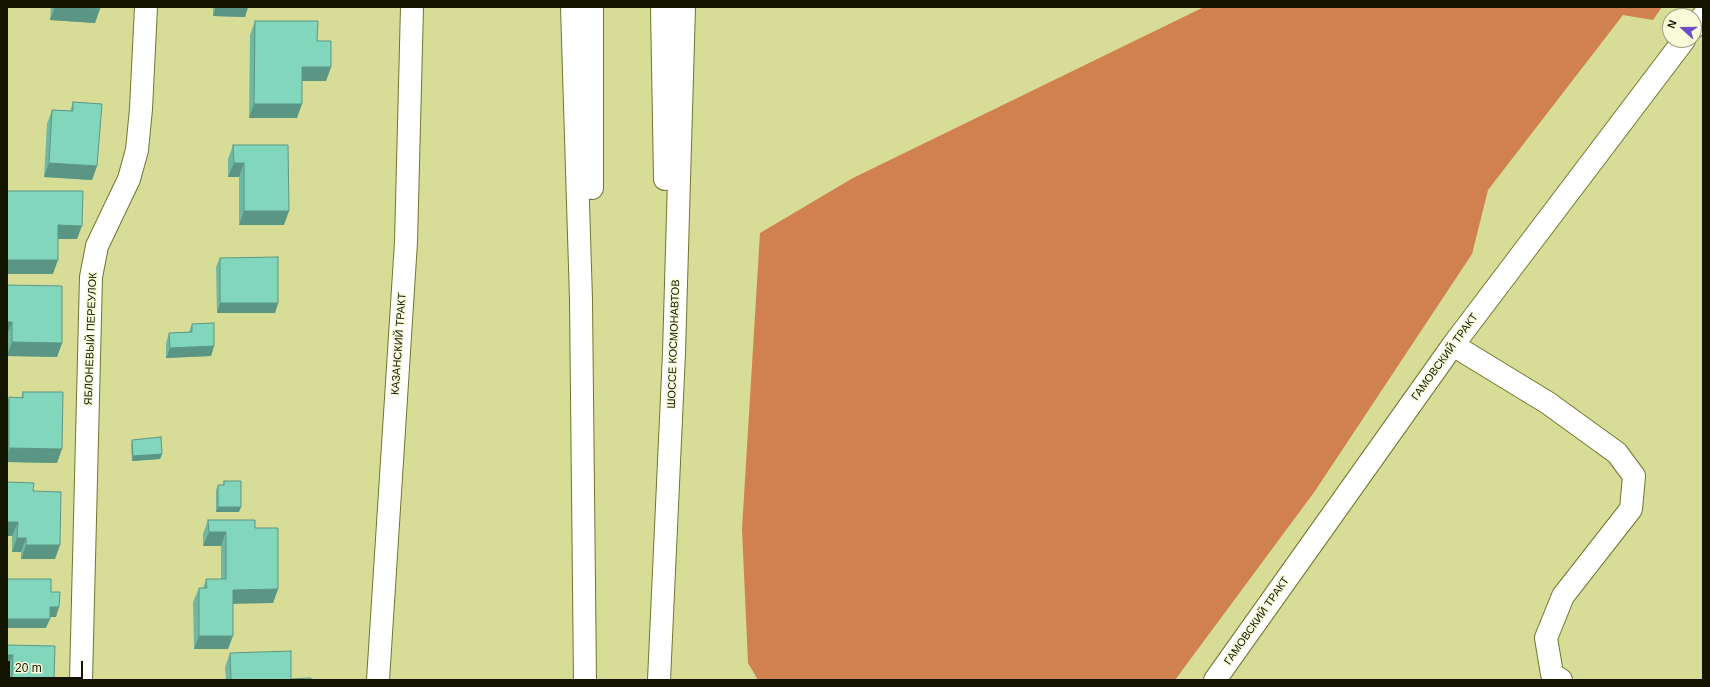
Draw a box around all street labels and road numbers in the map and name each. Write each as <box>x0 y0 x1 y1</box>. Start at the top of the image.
street label: ЯБЛОНЕВЫЙ ПЕРЕУЛОК <box>82 272 100 406</box>
street label: ШОССЕ КОСМОНАВТОВ <box>665 279 683 409</box>
street label: КАЗАНСКИЙ ТРАКТ <box>389 292 409 396</box>
street label: ГАМОВСКИЙ ТРАКТ <box>1409 311 1481 403</box>
street label: ГАМОВСКИЙ ТРАКТ <box>1222 575 1292 667</box>

